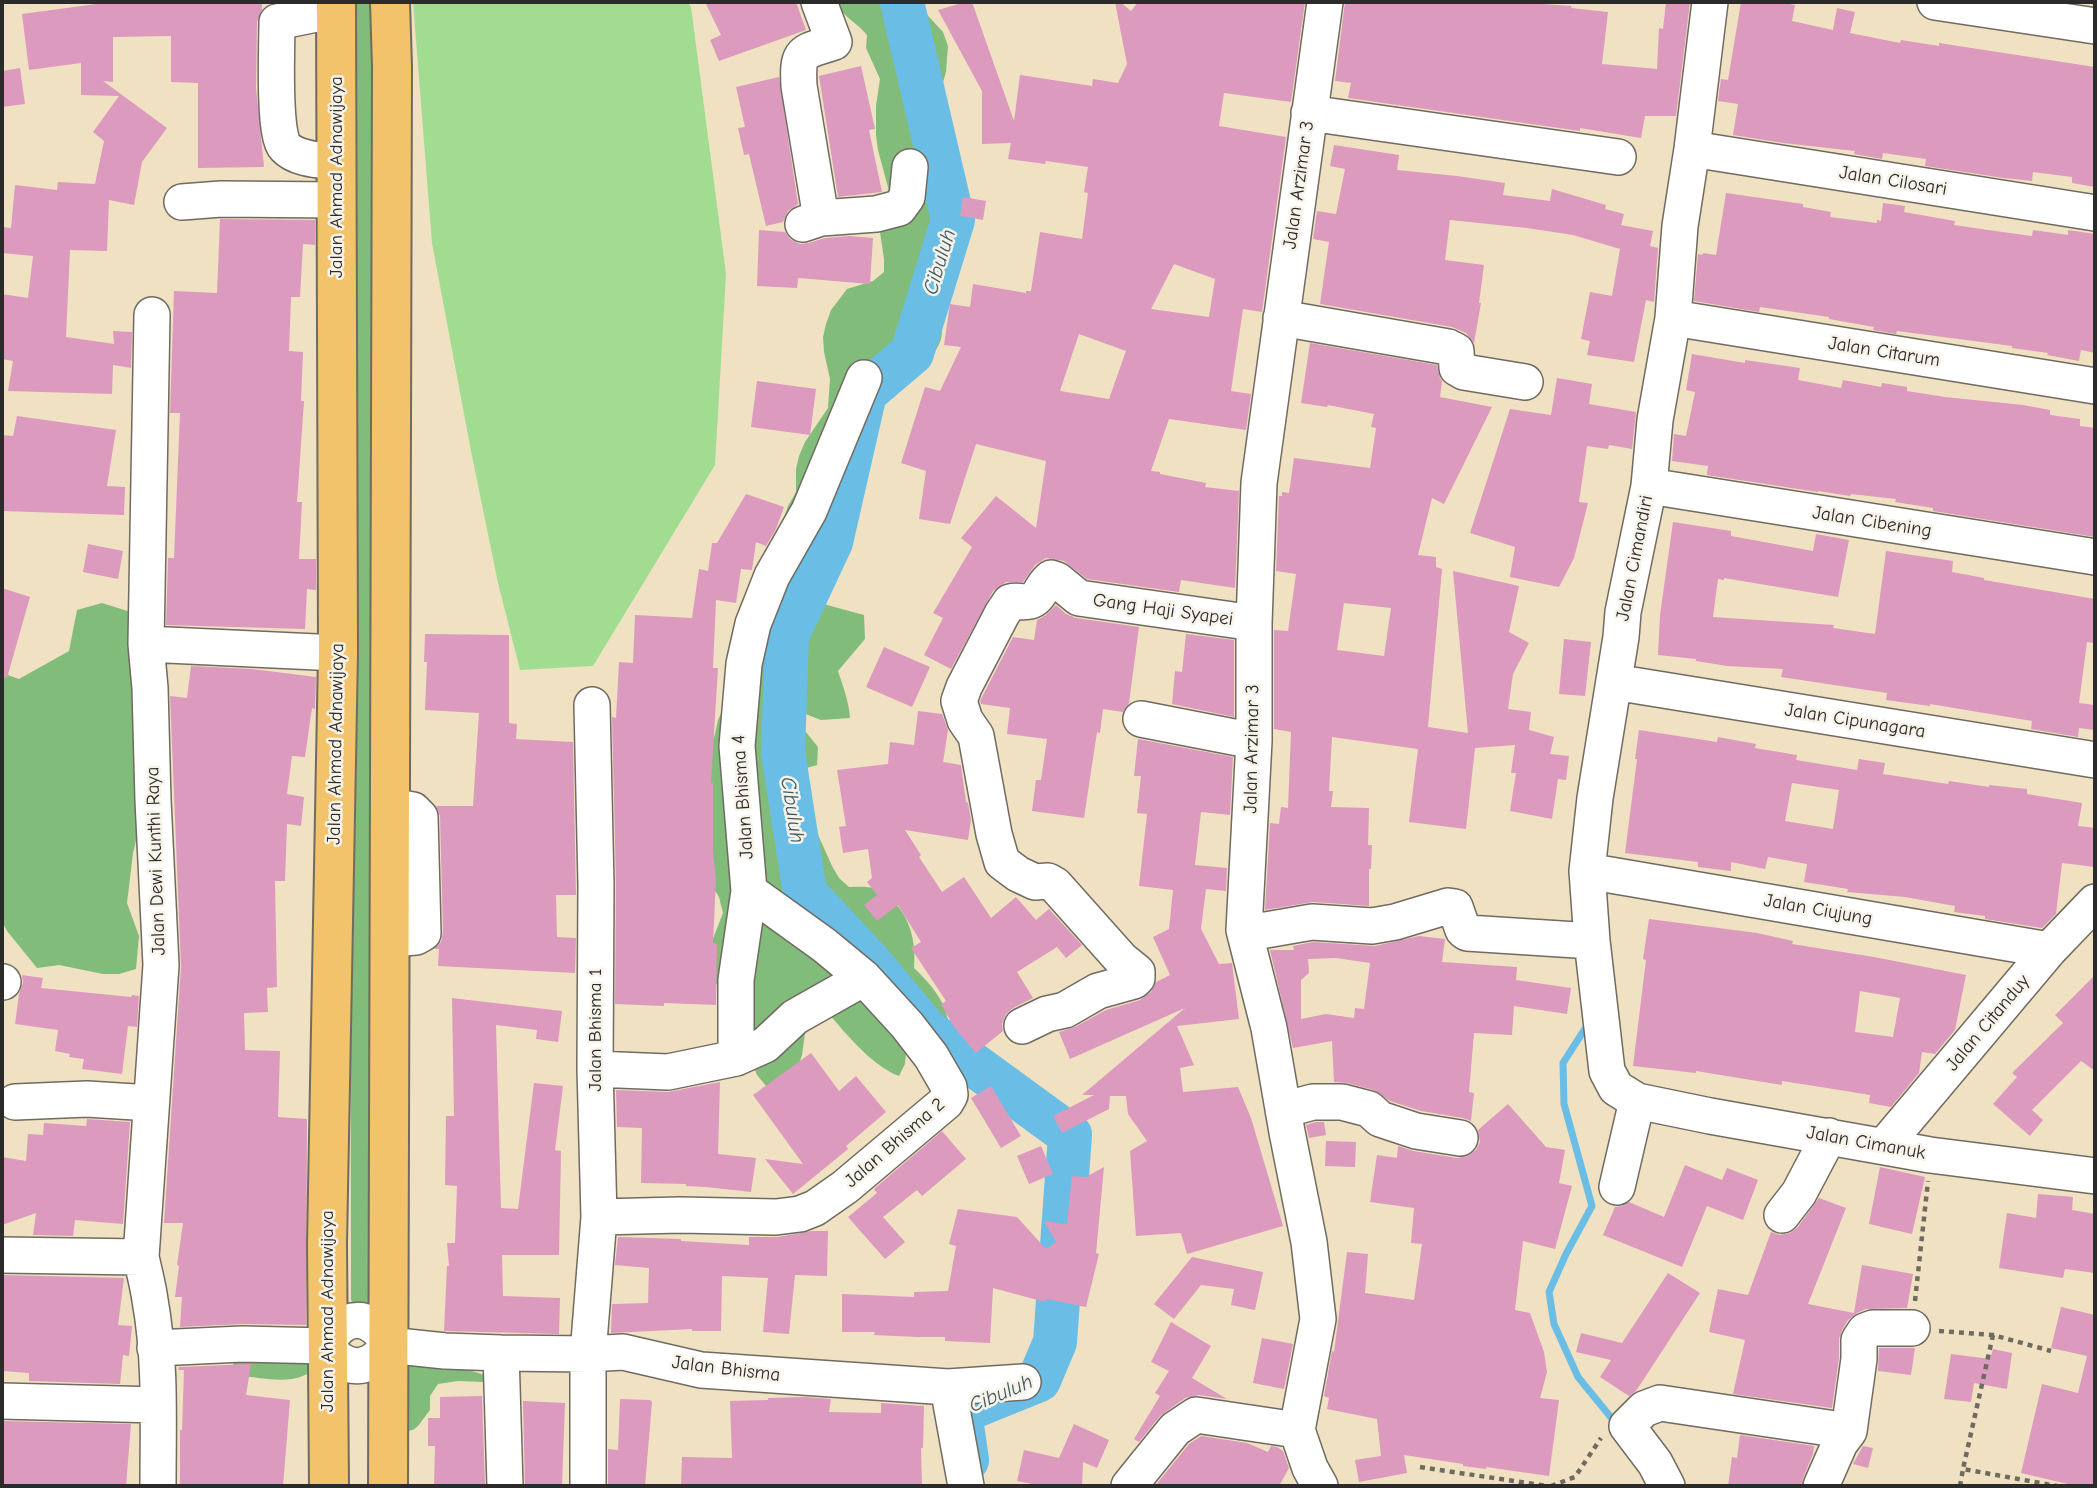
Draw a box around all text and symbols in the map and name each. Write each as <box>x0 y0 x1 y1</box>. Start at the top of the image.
street label: Jalan Ahmad Adnawijaya <box>326 76 348 278</box>
street label: Jalan Arzimar 3 <box>1279 119 1319 251</box>
street label: Jalan Cilosari <box>1837 161 1949 201</box>
water label: Cibuluh <box>918 226 962 298</box>
street label: Jalan Citarum <box>1826 332 1942 372</box>
street label: Jalan Cimandiri <box>1612 493 1658 623</box>
street label: Jalan Cibening <box>1811 501 1933 543</box>
street label: Gang Haji Syapei <box>1091 589 1235 631</box>
street label: Jalan Ahmad Adnawijaya <box>323 643 349 845</box>
street label: Jalan Arzimar 3 <box>1239 684 1265 814</box>
street label: Jalan Cipunagara <box>1783 699 1927 743</box>
street label: Jalan Bhisma 4 <box>727 734 759 860</box>
street label: Jalan Dewi Kunthi Raya <box>141 766 171 956</box>
water label: Cibuluh <box>774 775 810 845</box>
street label: Jalan Ciujung <box>1762 889 1874 931</box>
street label: Jalan Bhisma 1 <box>585 969 607 1091</box>
street label: Jalan Citanduy <box>1941 970 2035 1076</box>
street label: Jalan Bhisma 2 <box>840 1093 950 1193</box>
street label: Jalan Cimanuk <box>1805 1121 1927 1165</box>
street label: Jalan Ahmad Adnawijaya <box>317 1210 339 1412</box>
street label: Jalan Bhisma <box>671 1351 781 1387</box>
water label: Cibuluh <box>965 1369 1037 1419</box>

